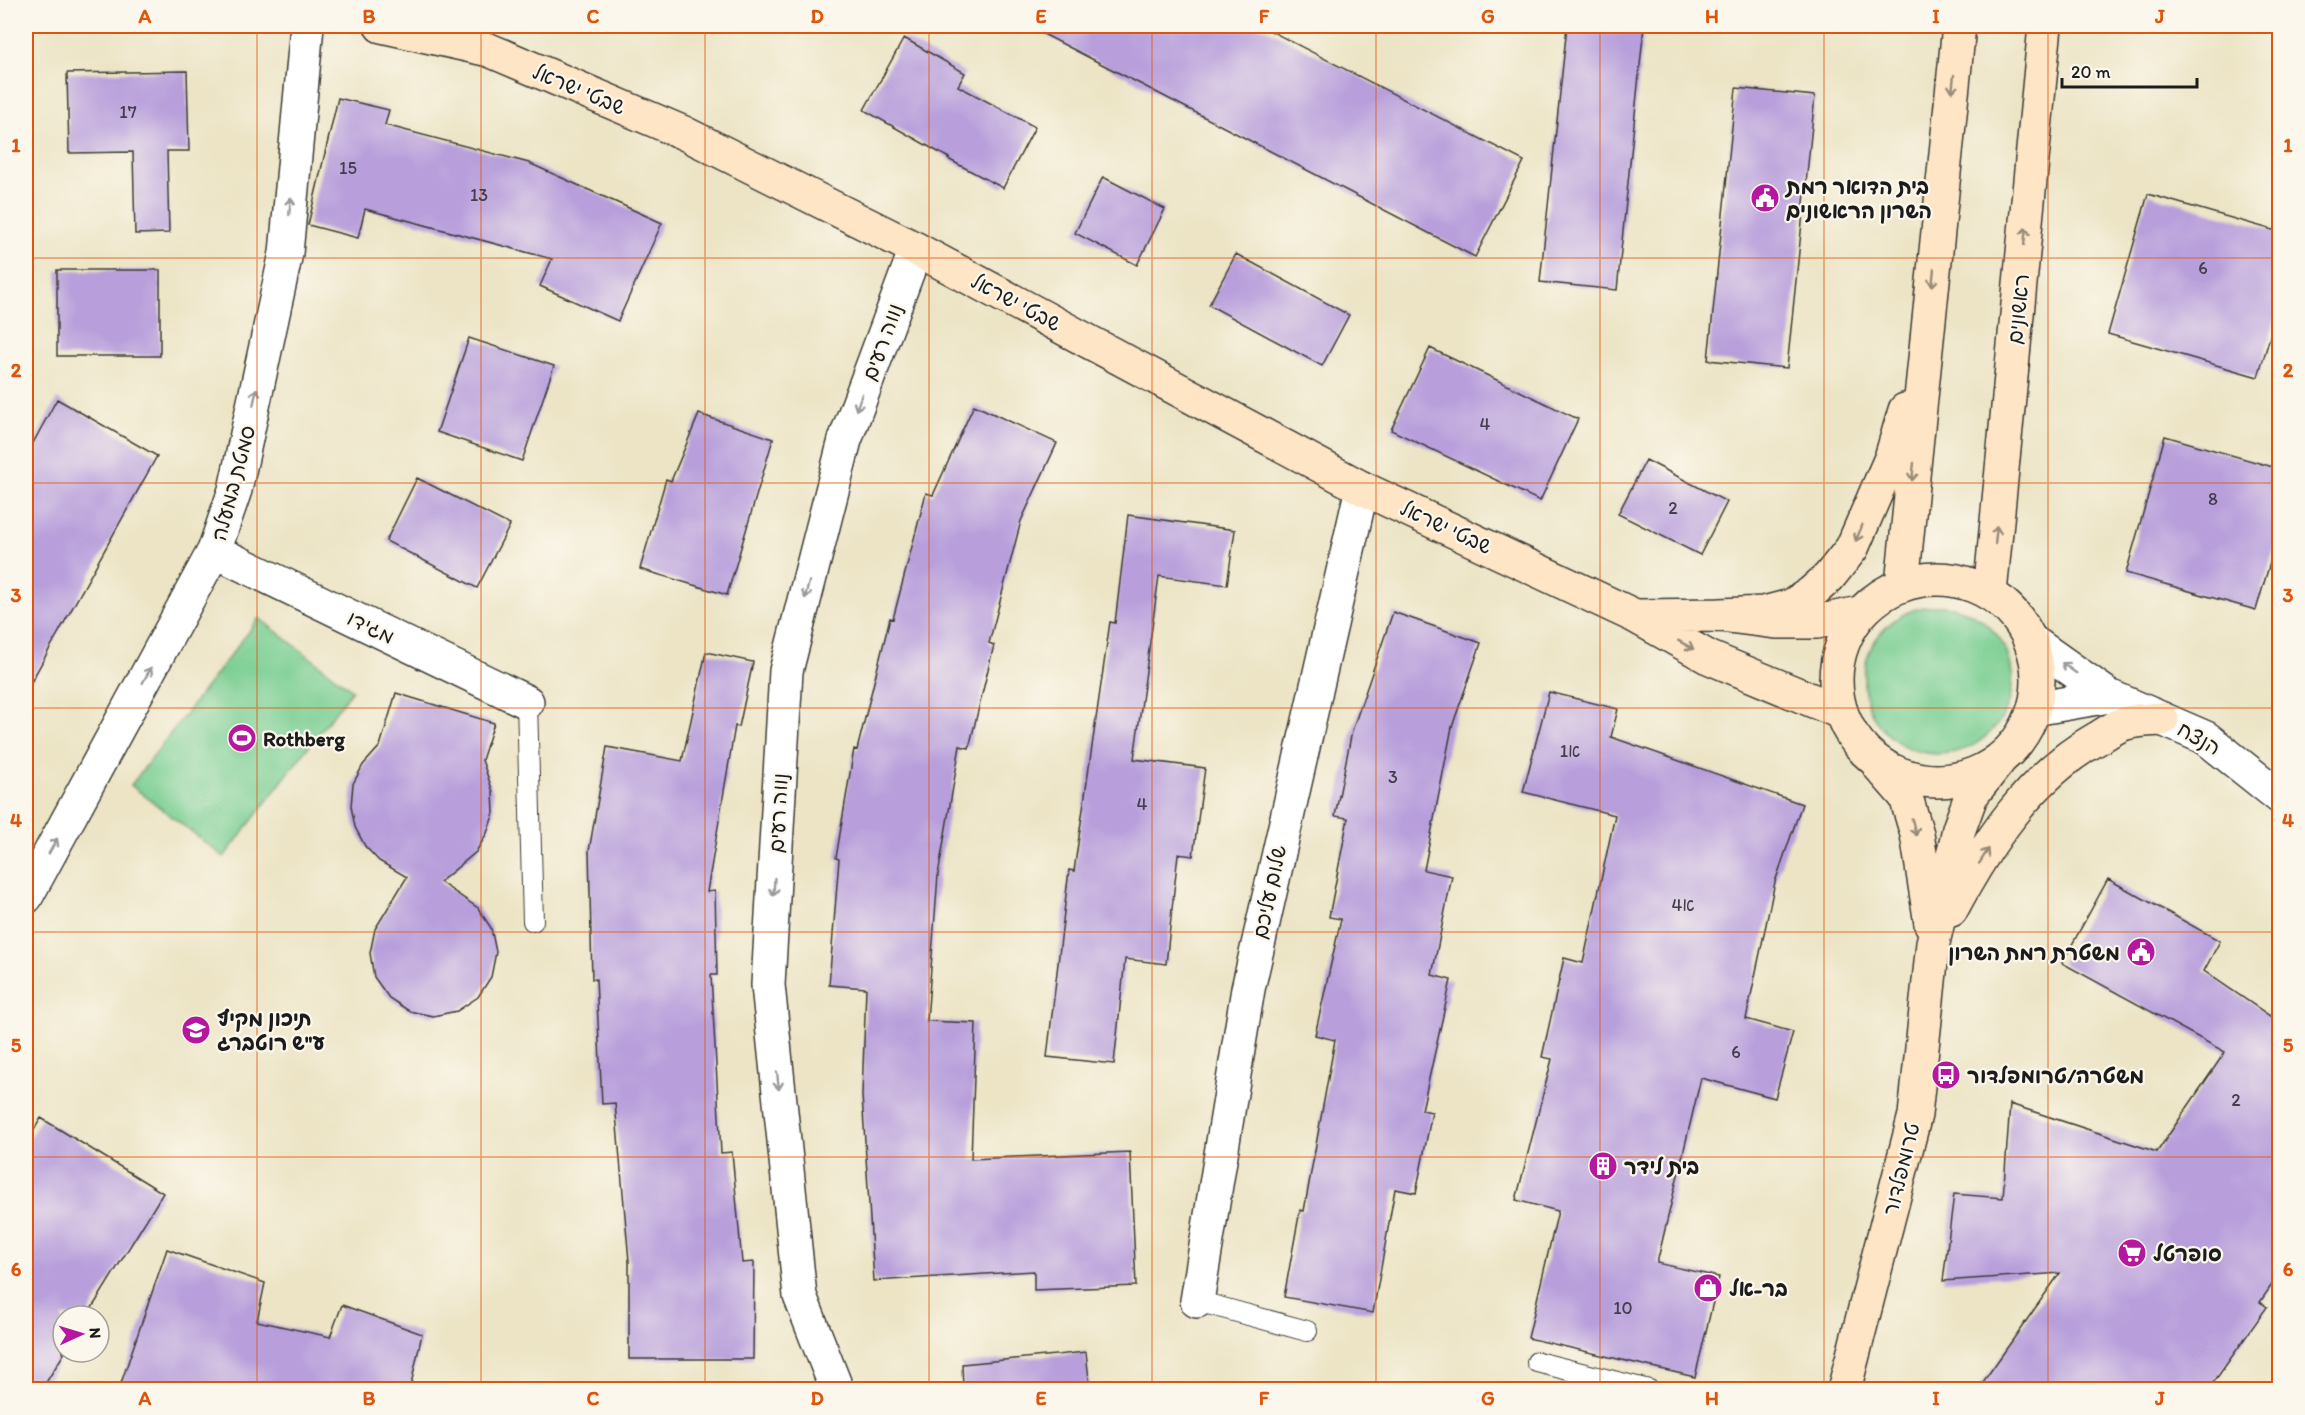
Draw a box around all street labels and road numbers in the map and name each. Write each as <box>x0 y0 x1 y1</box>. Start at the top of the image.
street label: שבטי ישראל <box>529 58 629 120</box>
street label: שבטי ישראל <box>967 268 1065 336</box>
street label: ראשונים <box>2002 272 2034 346</box>
street label: נווה רעים <box>857 300 907 384</box>
street label: סמטת במעלה <box>206 422 260 544</box>
street label: שבטי ישראל <box>1396 495 1496 559</box>
street label: מגידו <box>343 605 399 649</box>
street label: הנצח <box>2173 716 2225 760</box>
street label: נווה רעים <box>763 772 793 854</box>
street label: שלום עליכם <box>1247 843 1291 941</box>
street label: טרומפלדור <box>1877 1120 1925 1218</box>

